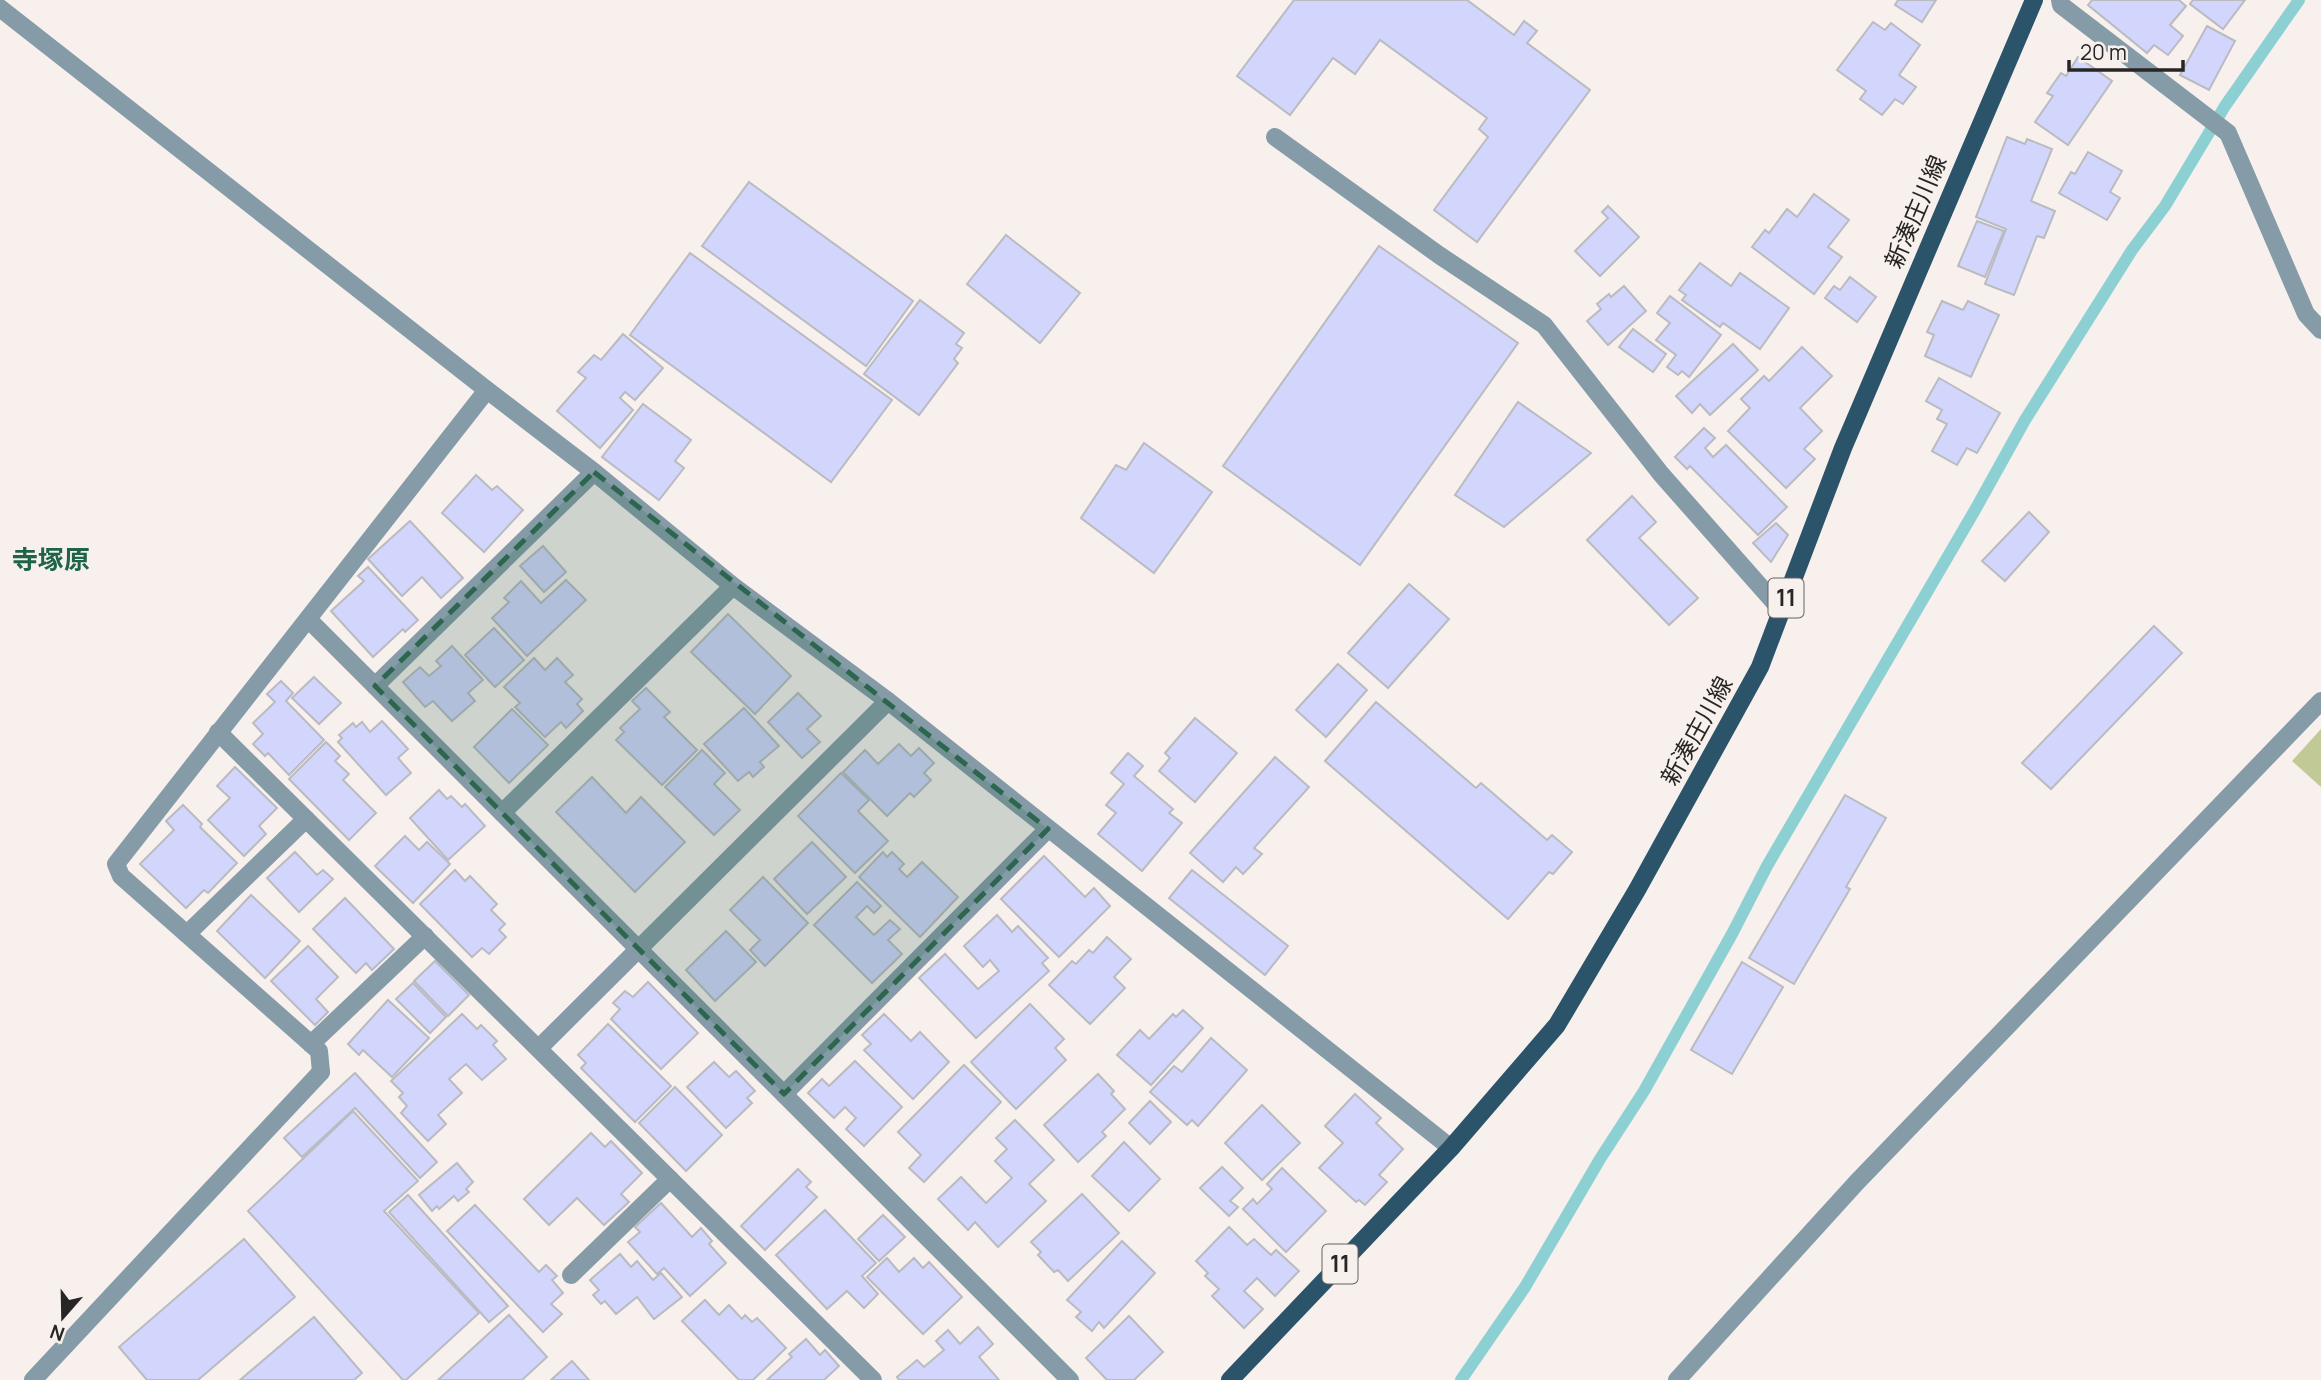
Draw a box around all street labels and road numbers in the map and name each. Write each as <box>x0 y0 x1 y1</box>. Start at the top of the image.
street label: 新湊庄川線 <box>1876 150 1953 273</box>
road number: 11 <box>1768 578 1803 618</box>
street label: 新湊庄川線 <box>1652 670 1739 791</box>
road number: 11 <box>1322 1245 1358 1284</box>

